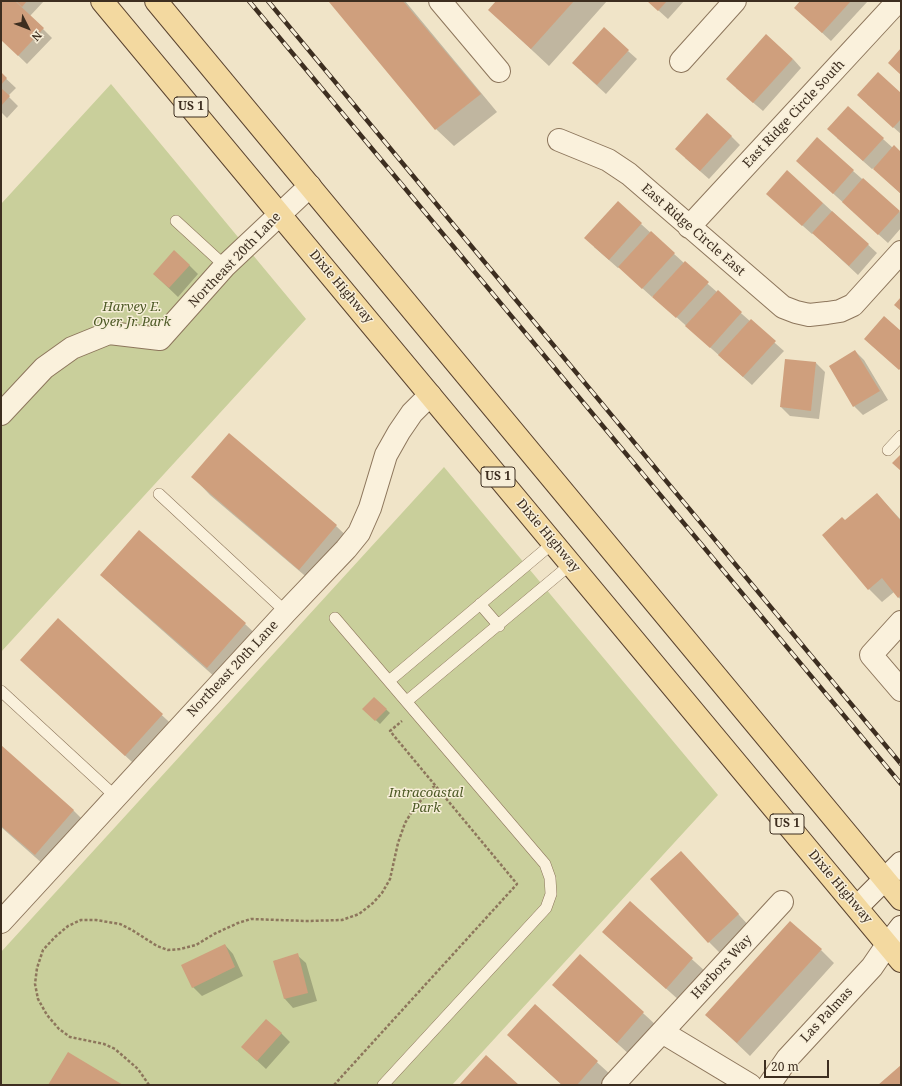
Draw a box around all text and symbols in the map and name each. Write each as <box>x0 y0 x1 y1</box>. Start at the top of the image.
north arrow <box>8 8 48 48</box>
text: N <box>29 28 46 45</box>
street label: East Ridge Circle South <box>740 57 848 171</box>
road number: US 1 <box>174 97 208 117</box>
street label: East Ridge Circle East <box>638 181 748 279</box>
street label: Northeast 20th Lane <box>186 209 284 311</box>
street label: Dixie Highway <box>306 247 376 327</box>
park label: Harvey E. Oyer, Jr. Park <box>93 299 171 330</box>
road number: US 1 <box>481 467 515 487</box>
street label: Dixie Highway <box>513 496 583 576</box>
street label: Northeast 20th Lane <box>184 618 282 720</box>
park label: Intracoastal Park <box>389 785 463 816</box>
road number: US 1 <box>770 814 804 834</box>
street label: Dixie Highway <box>805 847 875 927</box>
street label: Harbors Way <box>688 932 756 1002</box>
street label: Las Palmas <box>798 984 856 1046</box>
scale bar <box>766 1052 831 1078</box>
text: 20 m <box>771 1058 799 1075</box>

